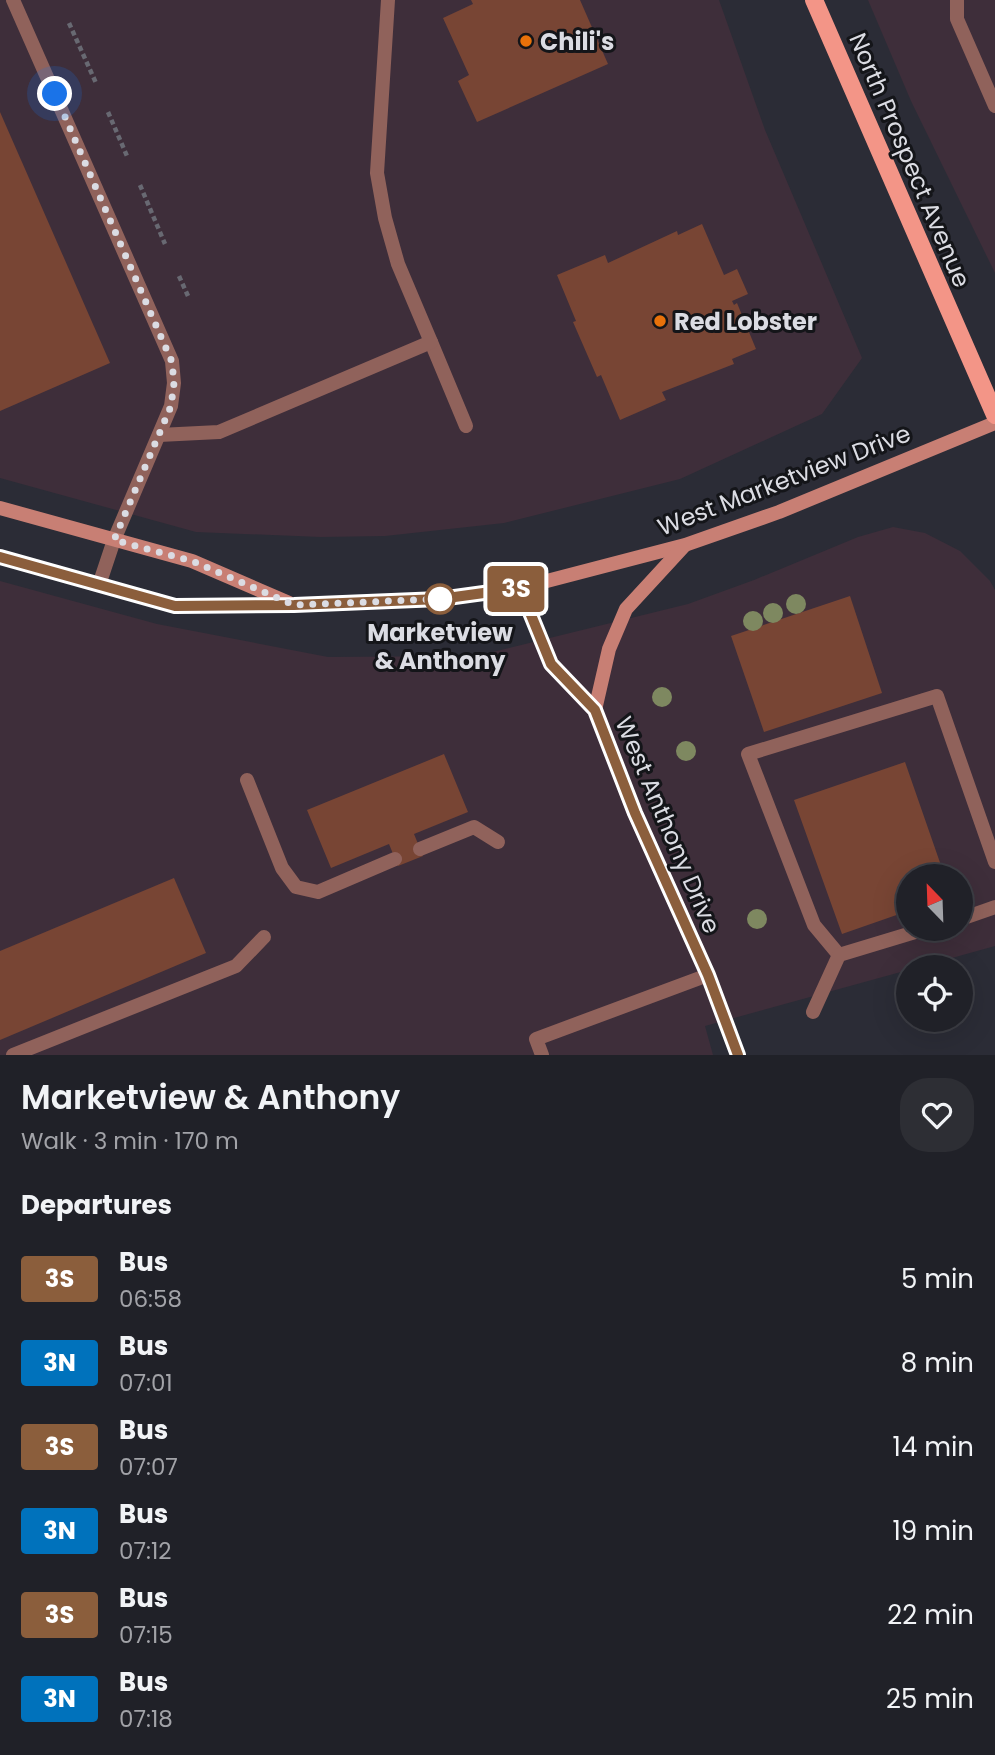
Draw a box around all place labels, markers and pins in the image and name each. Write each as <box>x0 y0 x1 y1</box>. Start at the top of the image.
place label: Chili's <box>540 25 614 58</box>
marker: Chili's <box>518 33 534 49</box>
place label: Red Lobster <box>674 305 817 338</box>
marker: Red Lobster <box>652 313 668 329</box>
marker: Marketview & Anthony <box>425 584 455 614</box>
place label: Marketview & Anthony <box>367 616 513 677</box>

